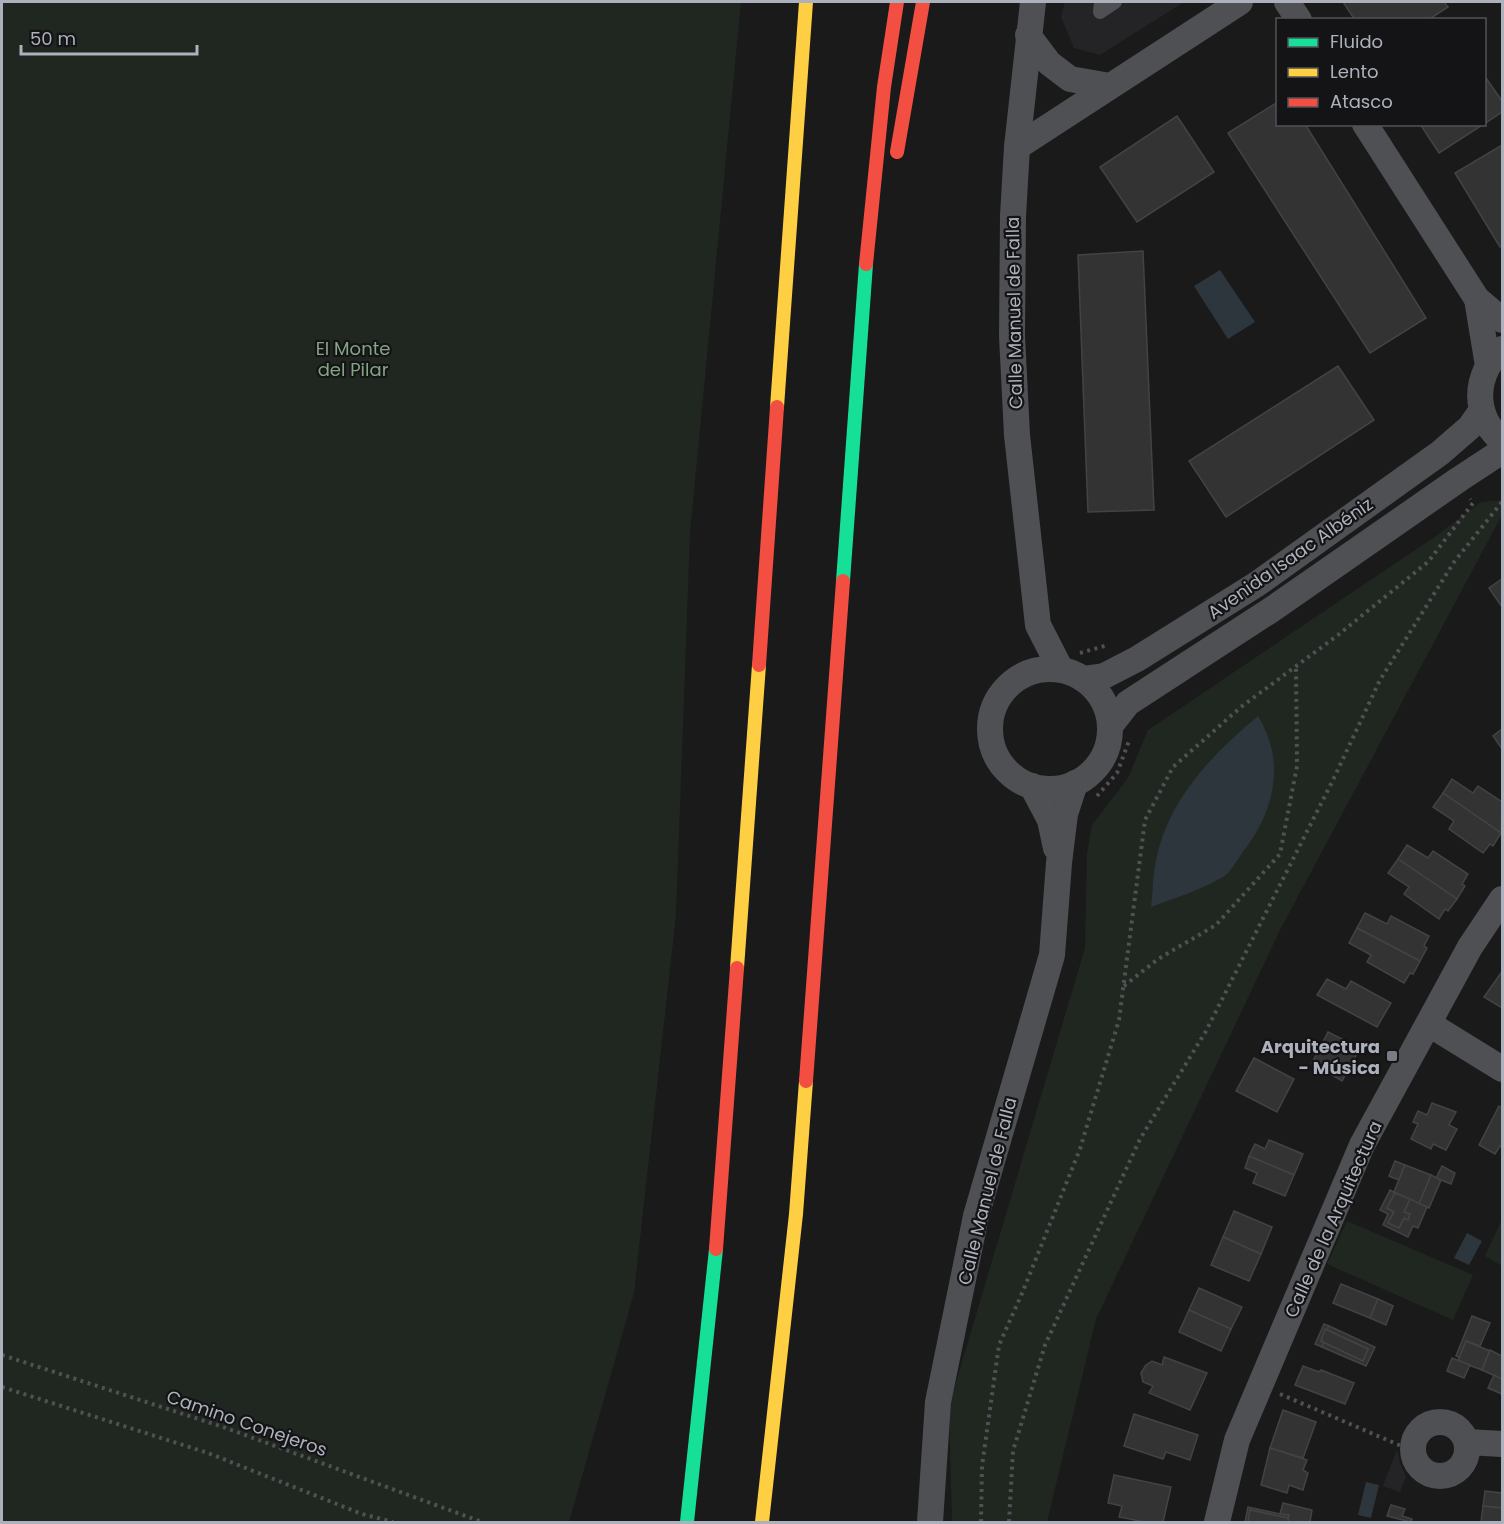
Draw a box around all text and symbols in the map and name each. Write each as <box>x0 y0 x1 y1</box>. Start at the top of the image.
scale bar <box>21 18 196 56</box>
legend <box>1276 18 1486 126</box>
text: 50 m <box>30 26 76 51</box>
text: Fluido <box>1330 29 1383 54</box>
text: Lento <box>1330 59 1379 84</box>
text: Atasco <box>1330 89 1393 114</box>
street label: Calle Manuel de Falla <box>1000 217 1028 409</box>
park label: El Monte del Pilar <box>316 336 390 382</box>
street label: Avenida Isaac Albéniz <box>1202 491 1378 625</box>
place label: Arquitectura - Música <box>1261 1034 1380 1080</box>
marker: Arquitectura - Música <box>1385 1049 1399 1063</box>
street label: Calle Manuel de Falla <box>952 1095 1022 1287</box>
street label: Calle de la Arquitectura <box>1278 1117 1388 1321</box>
street label: Camino Conejeros <box>163 1384 331 1462</box>

